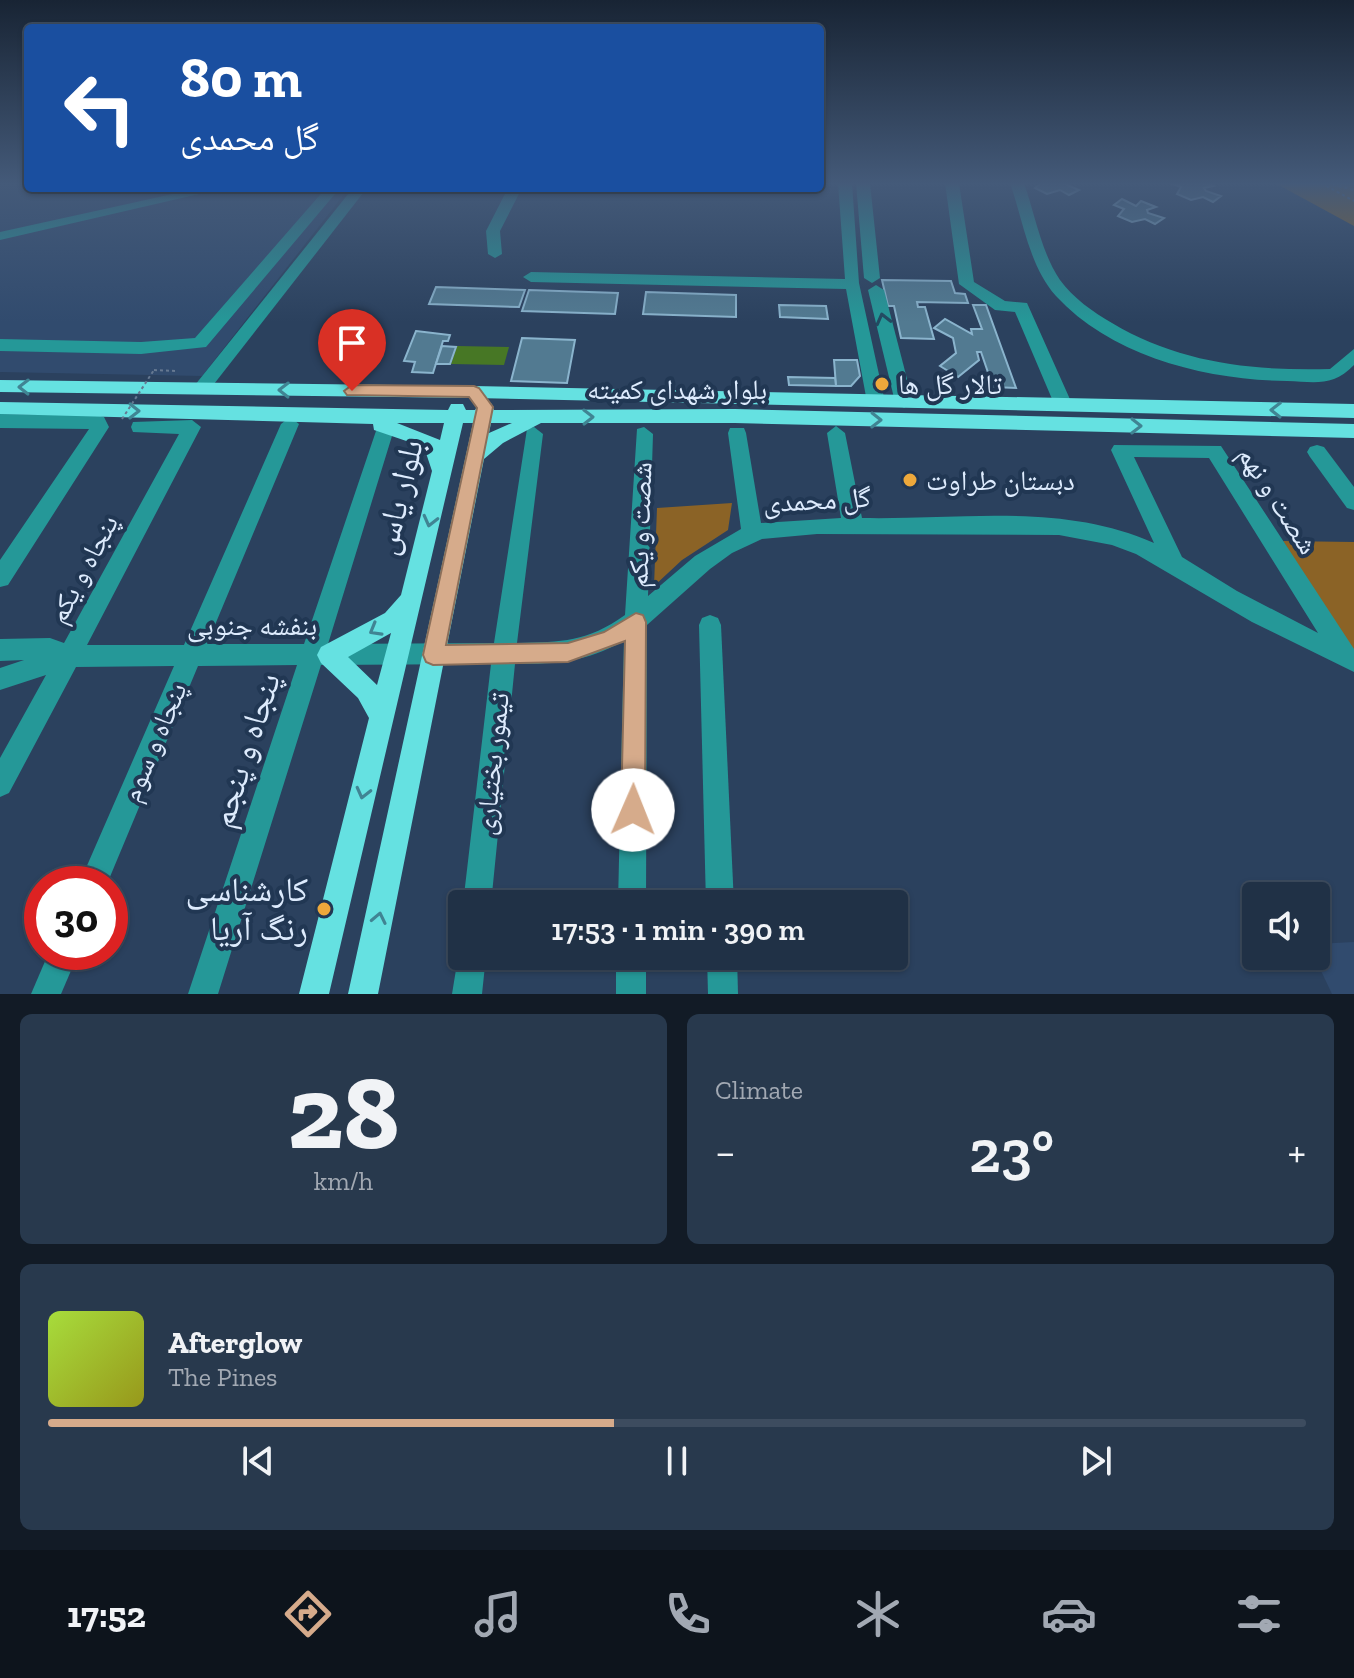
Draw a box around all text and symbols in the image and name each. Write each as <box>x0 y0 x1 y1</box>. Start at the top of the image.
text: 80 m <box>180 44 302 111</box>
icon: left <box>48 56 152 160</box>
text: گل محمدی <box>180 116 319 159</box>
pin <box>318 309 386 391</box>
one-way arrow <box>876 313 893 326</box>
icon: arrive <box>330 321 374 365</box>
place label: تالار گل ها <box>898 368 1002 402</box>
street label: بلوار شهدای کمیته <box>587 373 767 406</box>
marker: تالار گل ها <box>873 375 891 393</box>
one-way arrow <box>17 378 30 395</box>
one-way arrow <box>277 381 290 399</box>
one-way arrow <box>1269 401 1282 419</box>
one-way arrow <box>128 402 141 419</box>
one-way arrow <box>582 408 595 426</box>
one-way arrow <box>870 411 883 428</box>
one-way arrow <box>1130 417 1143 435</box>
street label: بلوار یاس <box>364 435 432 559</box>
street label: شصت و نهم <box>1229 440 1325 561</box>
street label: شصت و یکم <box>621 461 661 589</box>
place label: دبستان طراوت <box>926 464 1075 497</box>
marker: دبستان طراوت <box>901 471 919 489</box>
street label: گل محمدی <box>762 481 872 520</box>
street label: پنجاه و یکم <box>41 509 127 630</box>
one-way arrow <box>422 514 439 527</box>
street label: بنفشه جنوبی <box>187 609 317 643</box>
one-way arrow <box>369 620 383 636</box>
street label: پنجاه و پنجم <box>201 667 291 833</box>
street label: پنجاه و سوم <box>114 678 196 807</box>
street label: تیمور بختیاری <box>468 691 516 837</box>
position arrow <box>591 768 675 852</box>
one-way arrow <box>356 785 373 799</box>
speed limit sign: 30 <box>24 866 128 970</box>
place label: کارشناسی رنگ آریا <box>186 869 308 949</box>
map controls <box>1242 882 1330 970</box>
button: sound <box>1242 882 1330 970</box>
marker: کارشناسی رنگ آریا <box>315 900 333 918</box>
one-way arrow <box>370 911 387 925</box>
text: 17:53 · 1 min · 390 m <box>551 912 805 948</box>
text: 28 <box>288 1050 399 1175</box>
text: Climate <box>715 1074 803 1106</box>
text: 23° <box>969 1115 1054 1187</box>
text: − <box>715 1125 736 1178</box>
text: + <box>1287 1125 1306 1178</box>
text: km/h <box>314 1165 373 1197</box>
text: Afterglow <box>168 1325 302 1361</box>
text: The Pines <box>168 1361 278 1393</box>
icon: previous <box>236 1439 280 1483</box>
icon: pause <box>655 1439 699 1483</box>
icon: next <box>1074 1439 1118 1483</box>
icon: directions <box>280 1586 336 1642</box>
icon: music <box>470 1586 526 1642</box>
icon: phone <box>660 1586 716 1642</box>
icon: climate <box>850 1586 906 1642</box>
icon: car <box>1041 1586 1097 1642</box>
icon: filters <box>1231 1586 1287 1642</box>
text: 17:52 <box>67 1593 146 1636</box>

